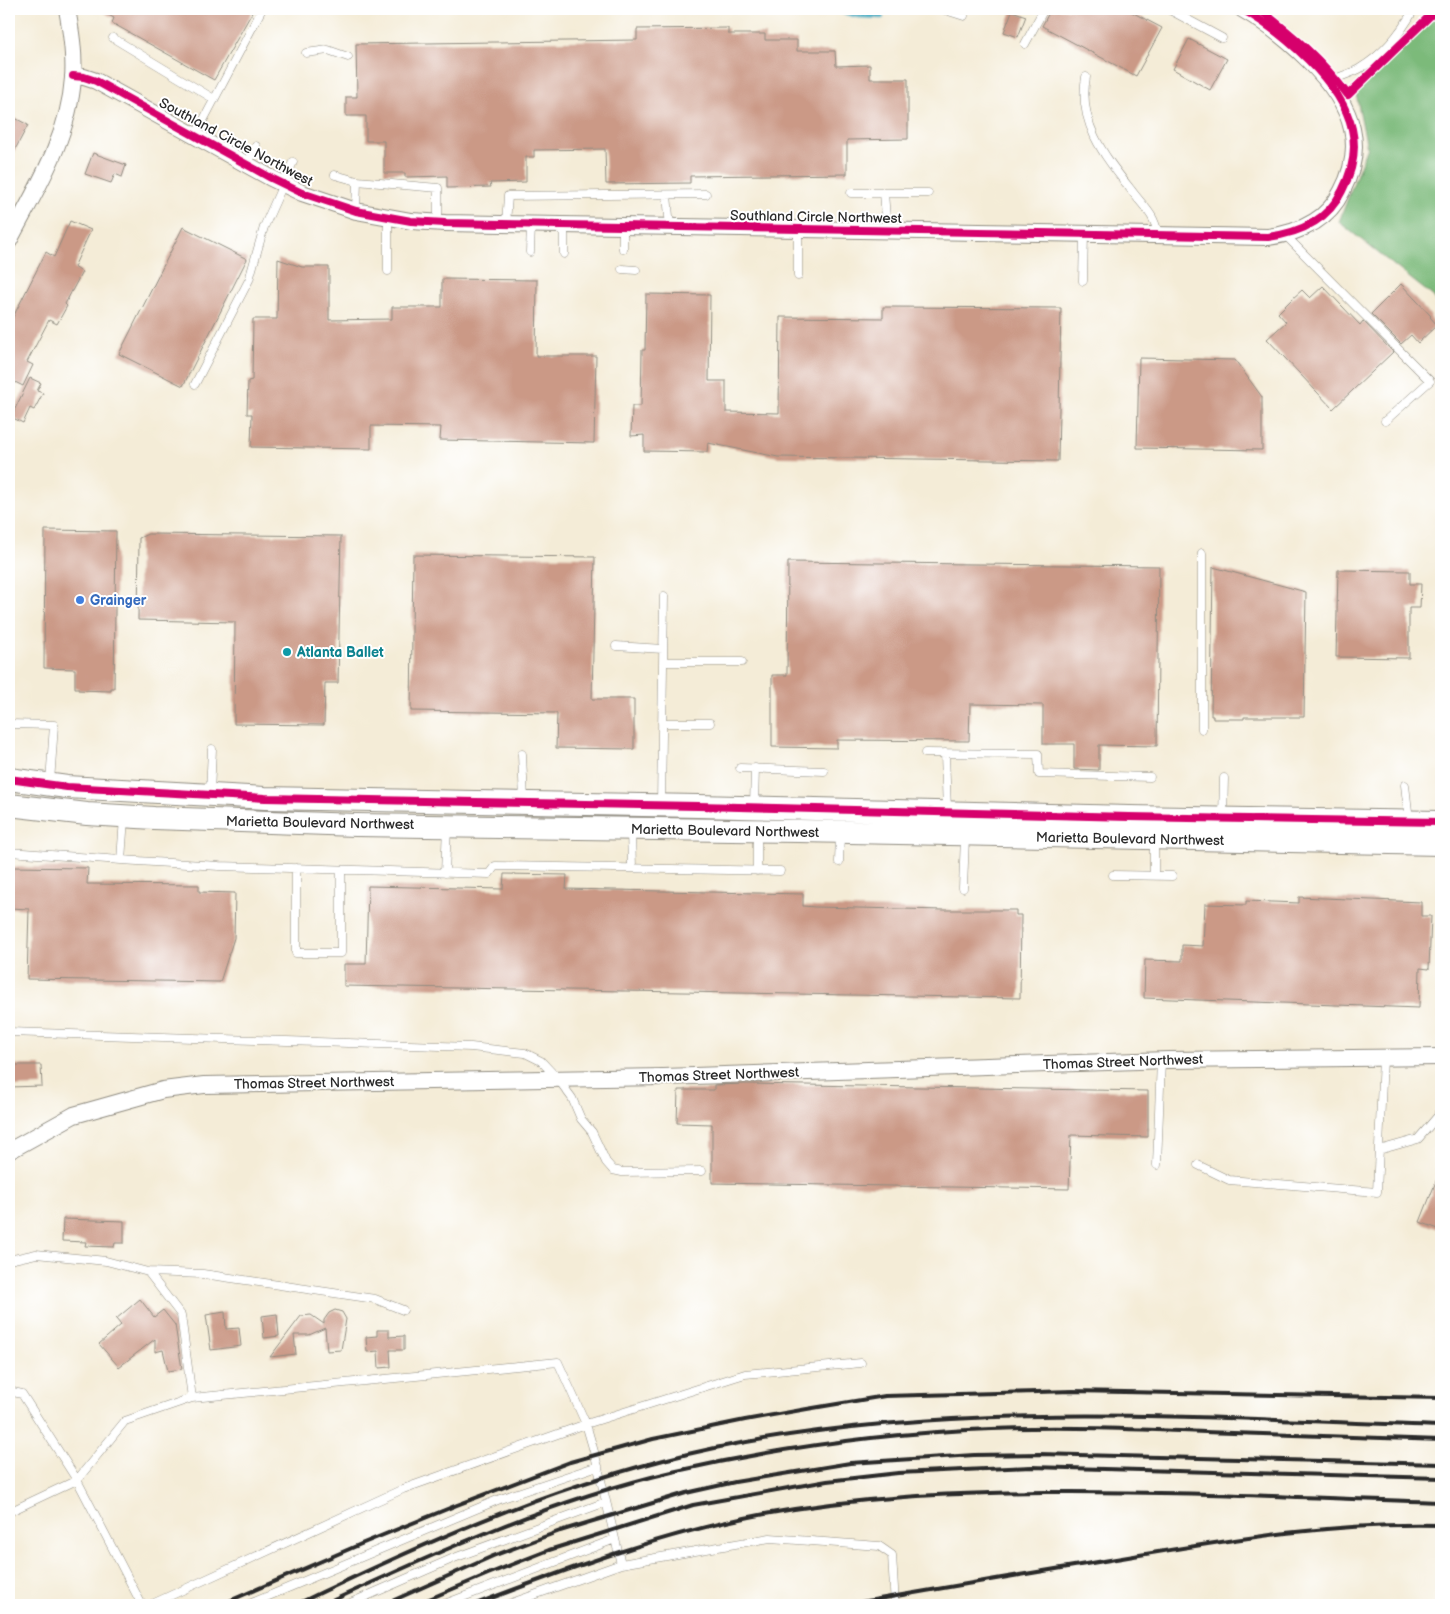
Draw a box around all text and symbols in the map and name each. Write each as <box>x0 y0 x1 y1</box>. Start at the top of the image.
street label: Southland Circle Northwest <box>156 94 316 190</box>
street label: Southland Circle Northwest <box>730 207 903 227</box>
place label: Grainger <box>90 592 147 609</box>
marker: Grainger <box>74 594 86 606</box>
place label: Atlanta Ballet <box>296 644 384 661</box>
marker: Atlanta Ballet <box>281 646 293 658</box>
street label: Marietta Boulevard Northwest <box>226 813 415 833</box>
street label: Marietta Boulevard Northwest <box>631 821 820 841</box>
street label: Marietta Boulevard Northwest <box>1036 829 1225 849</box>
street label: Thomas Street Northwest <box>1043 1051 1204 1073</box>
street label: Thomas Street Northwest <box>639 1064 800 1086</box>
street label: Thomas Street Northwest <box>234 1073 395 1093</box>

